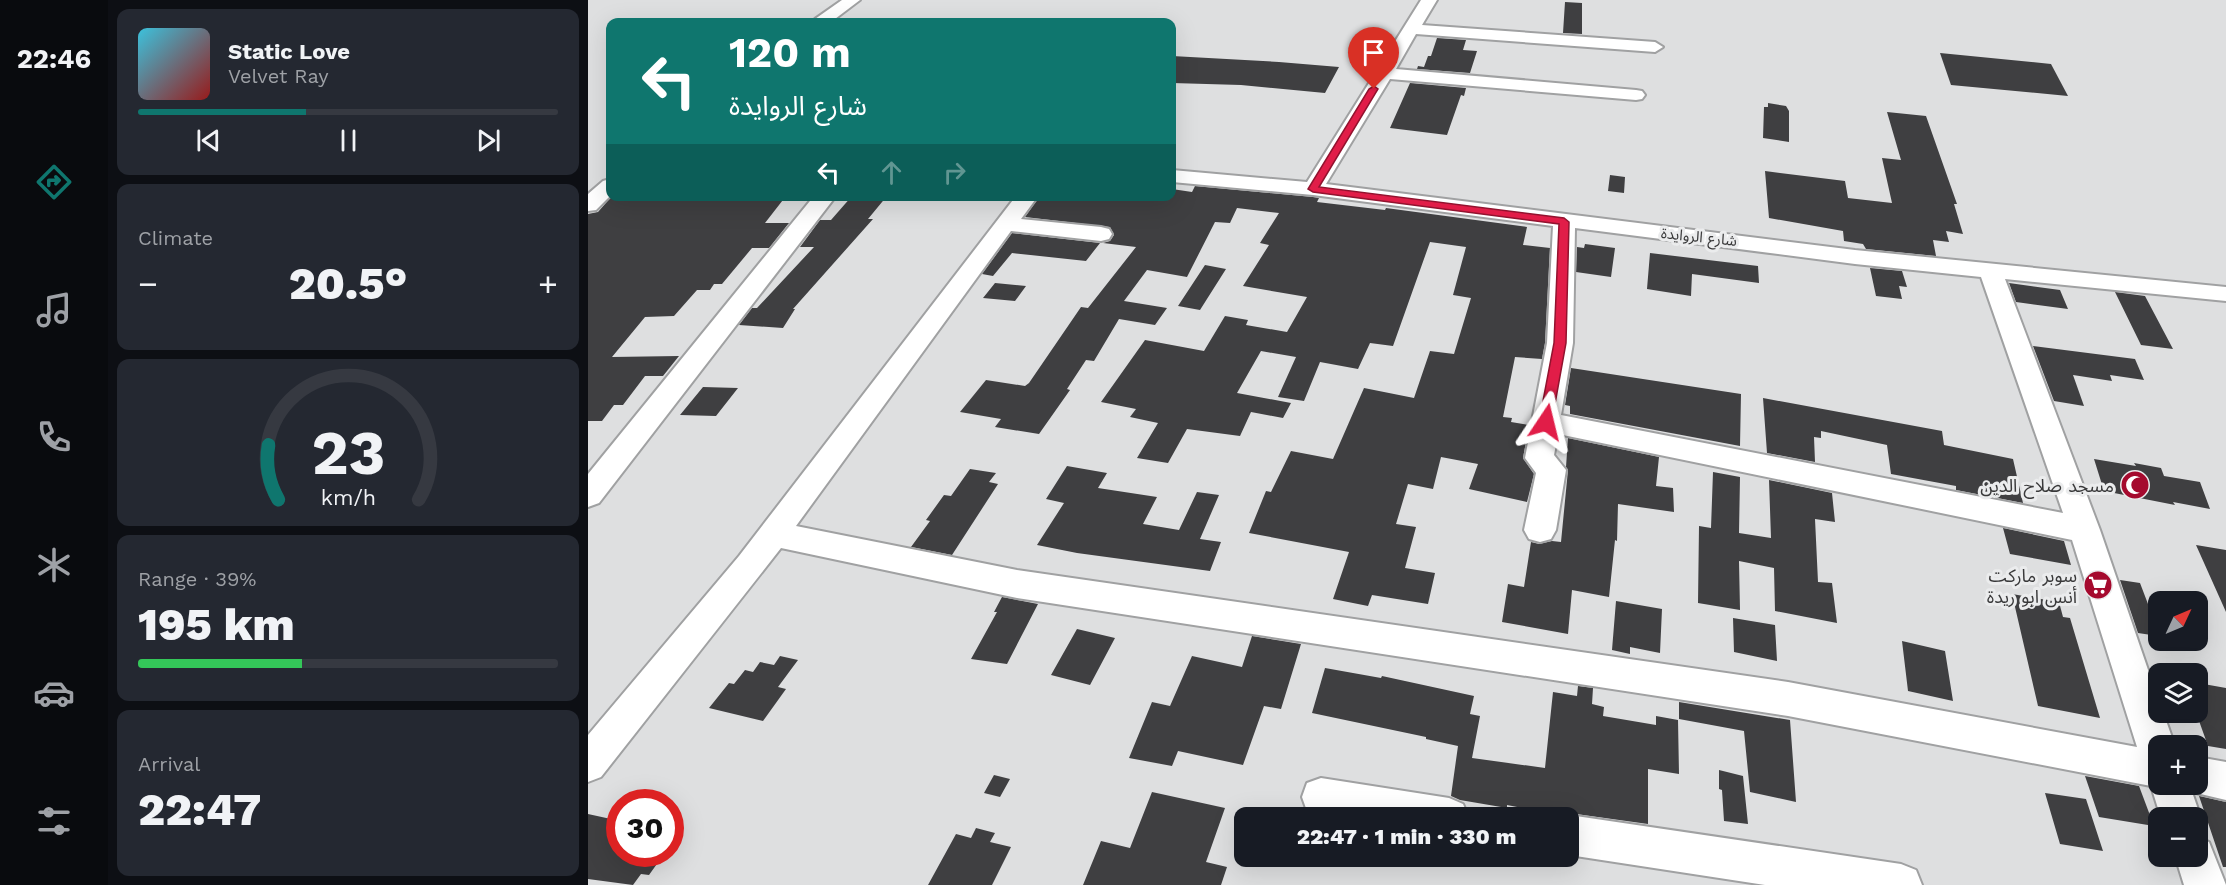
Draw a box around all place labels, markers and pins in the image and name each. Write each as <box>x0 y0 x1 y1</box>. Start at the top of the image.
pin <box>1348 27 1399 89</box>
mosque icon: مسجد صلاح الدين <box>2119 469 2151 501</box>
place label: مسجد صلاح الدين <box>1980 475 2114 499</box>
place label: سوبر ماركت أنس ابو ريدة <box>1987 565 2077 608</box>
supermarket icon: سوبر ماركت أنس ابو ريدة <box>2082 569 2114 601</box>

